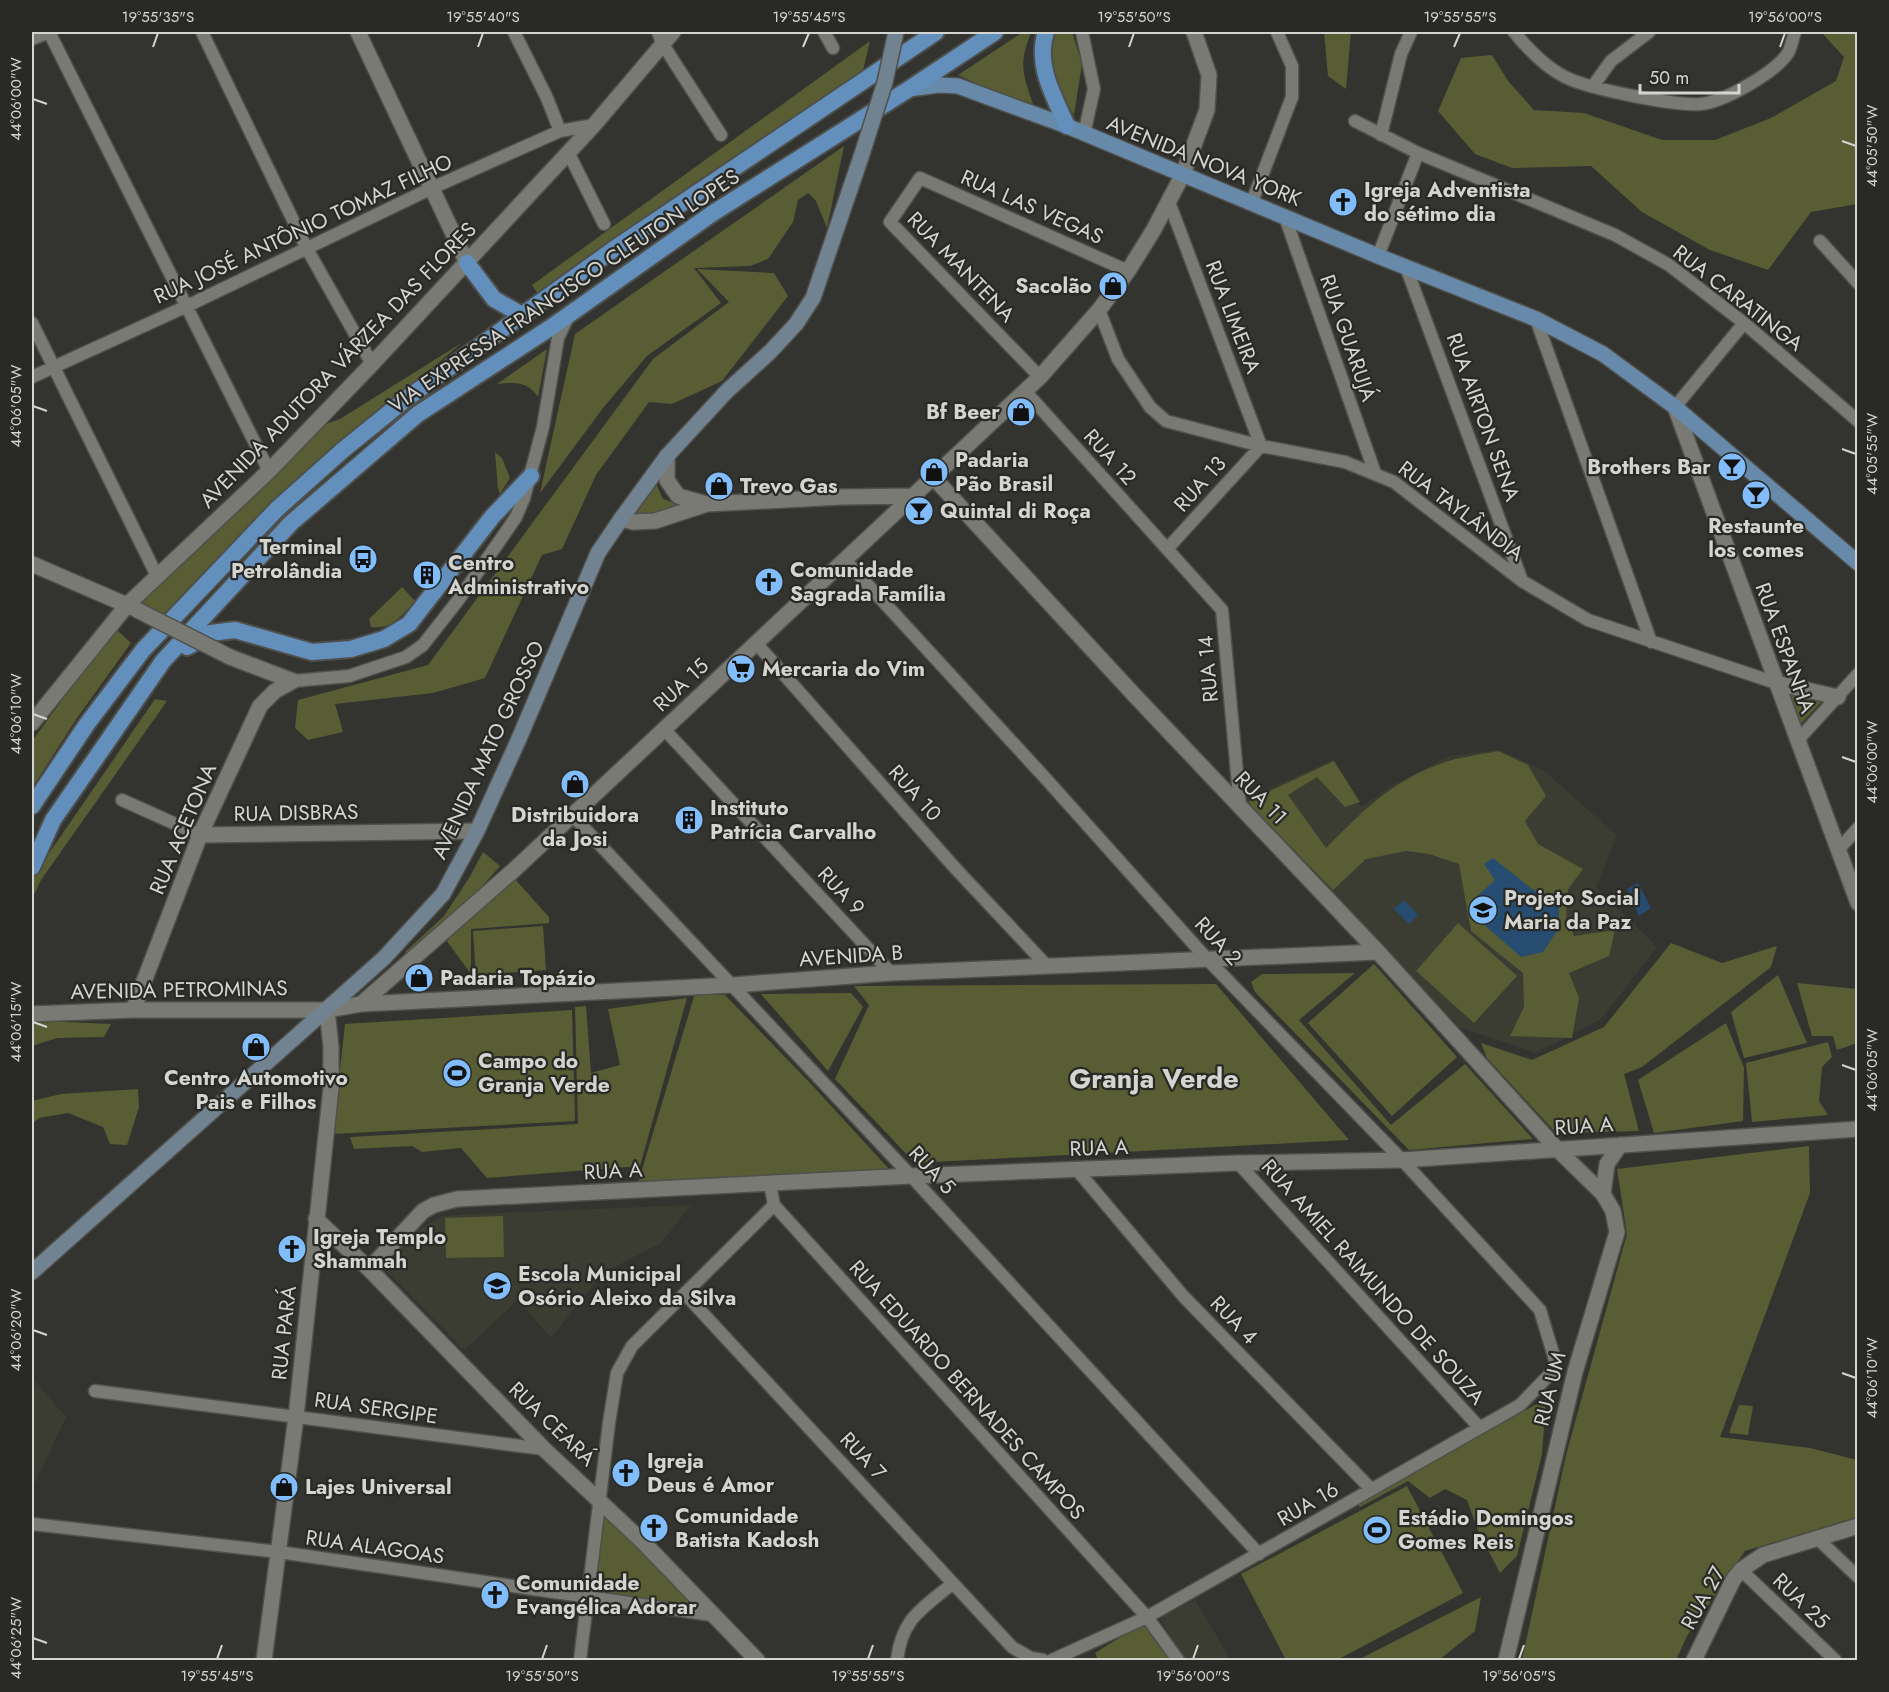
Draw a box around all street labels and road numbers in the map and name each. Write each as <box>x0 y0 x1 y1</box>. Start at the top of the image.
street label: AVENIDA NOVA YORK <box>1102 108 1306 214</box>
street label: RUA JOSÉ ANTÔNIO TOMAZ FILHO <box>149 146 457 312</box>
street label: VIA EXPRESSA FRANCISCO CLEUTON LOPES <box>383 162 745 420</box>
street label: RUA LAS VEGAS <box>956 162 1108 252</box>
street label: RUA MANTENA <box>900 205 1022 329</box>
street label: AVENIDA ADUTORA VÁRZEA DAS FLORES <box>193 215 483 515</box>
street label: RUA CARATINGA <box>1667 238 1810 358</box>
street label: RUA LIMEIRA <box>1198 256 1268 378</box>
street label: RUA GUARUJÁ <box>1312 271 1384 405</box>
street label: RUA AIRTON SENA <box>1439 329 1527 505</box>
street label: RUA 12 <box>1077 422 1143 492</box>
street label: RUA 13 <box>1167 449 1233 519</box>
street label: RUA TAYLÂNDIA <box>1392 454 1530 568</box>
street label: RUA ESPANHA <box>1747 578 1823 718</box>
street label: RUA 14 <box>1190 634 1226 704</box>
street label: AVENIDA MATO GROSSO <box>424 636 552 864</box>
street label: RUA 15 <box>646 651 716 719</box>
street label: RUA 10 <box>881 758 949 828</box>
street label: RUA ACETONA <box>142 759 224 899</box>
street label: RUA 11 <box>1228 765 1294 831</box>
street label: RUA DISBRAS <box>233 797 359 829</box>
street label: RUA 9 <box>811 860 871 922</box>
street label: RUA 2 <box>1188 910 1248 972</box>
street label: AVENIDA B <box>798 937 904 975</box>
street label: AVENIDA PETROMINAS <box>70 973 288 1007</box>
street label: RUA A <box>1554 1109 1615 1143</box>
street label: RUA A <box>1069 1132 1129 1164</box>
street label: RUA 5 <box>902 1139 962 1201</box>
street label: RUA AMIEL RAIMUNDO DE SOUZA <box>1254 1153 1492 1412</box>
street label: RUA A <box>583 1154 643 1188</box>
street label: RUA EDUARDO BERNADES CAMPOS <box>842 1254 1092 1526</box>
street label: RUA PARÁ <box>264 1284 304 1382</box>
street label: RUA 4 <box>1203 1289 1265 1351</box>
street label: RUA UM <box>1526 1349 1574 1429</box>
street label: RUA CEARÁ <box>502 1375 602 1473</box>
street label: RUA SERGIPE <box>312 1384 440 1432</box>
street label: RUA 7 <box>833 1425 893 1487</box>
street label: RUA 16 <box>1272 1474 1344 1534</box>
street label: RUA ALAGOAS <box>304 1522 446 1572</box>
street label: RUA 27 <box>1673 1561 1733 1635</box>
street label: RUA 25 <box>1766 1566 1836 1636</box>

